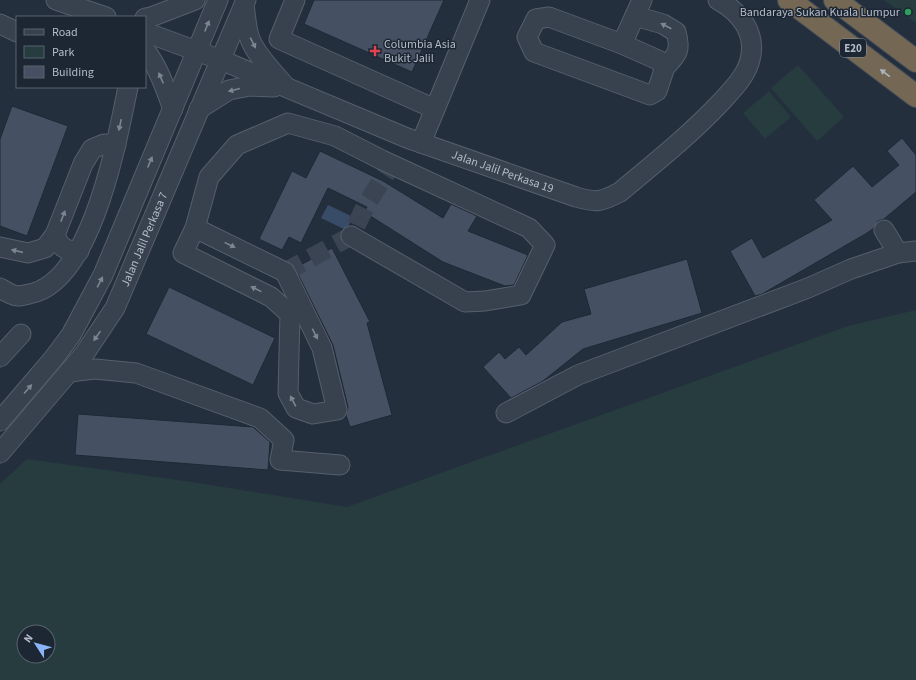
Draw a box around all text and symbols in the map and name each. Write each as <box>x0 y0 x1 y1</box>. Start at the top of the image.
place label: Bandaraya Sukan Kuala Lumpur <box>740 4 901 21</box>
marker: Bandaraya Sukan Kuala Lumpur <box>903 7 913 17</box>
legend <box>16 16 146 88</box>
one-way arrow <box>205 19 211 31</box>
one-way arrow <box>660 23 672 29</box>
text: Road <box>52 24 78 41</box>
place label: Columbia Asia Bukit Jalil <box>384 36 456 67</box>
one-way arrow <box>250 37 256 48</box>
road number: E20 <box>840 39 866 57</box>
text: Park <box>52 44 74 61</box>
marker: Columbia Asia Bukit Jalil <box>369 45 381 57</box>
text: Building <box>52 64 94 81</box>
one-way arrow <box>880 69 890 77</box>
one-way arrow <box>158 72 164 84</box>
one-way arrow <box>227 87 240 93</box>
one-way arrow <box>116 119 122 131</box>
street label: Jalan Jalil Perkasa 19 <box>449 146 556 197</box>
one-way arrow <box>148 155 154 167</box>
street label: Jalan Jalil Perkasa 7 <box>117 189 172 289</box>
one-way arrow <box>60 209 66 221</box>
one-way arrow <box>224 242 236 248</box>
one-way arrow <box>11 247 23 253</box>
one-way arrow <box>96 276 103 287</box>
one-way arrow <box>250 286 262 292</box>
one-way arrow <box>312 329 318 340</box>
one-way arrow <box>93 330 101 341</box>
one-way arrow <box>23 384 32 394</box>
one-way arrow <box>289 395 296 407</box>
north arrow <box>16 624 56 664</box>
text: N <box>20 631 37 646</box>

